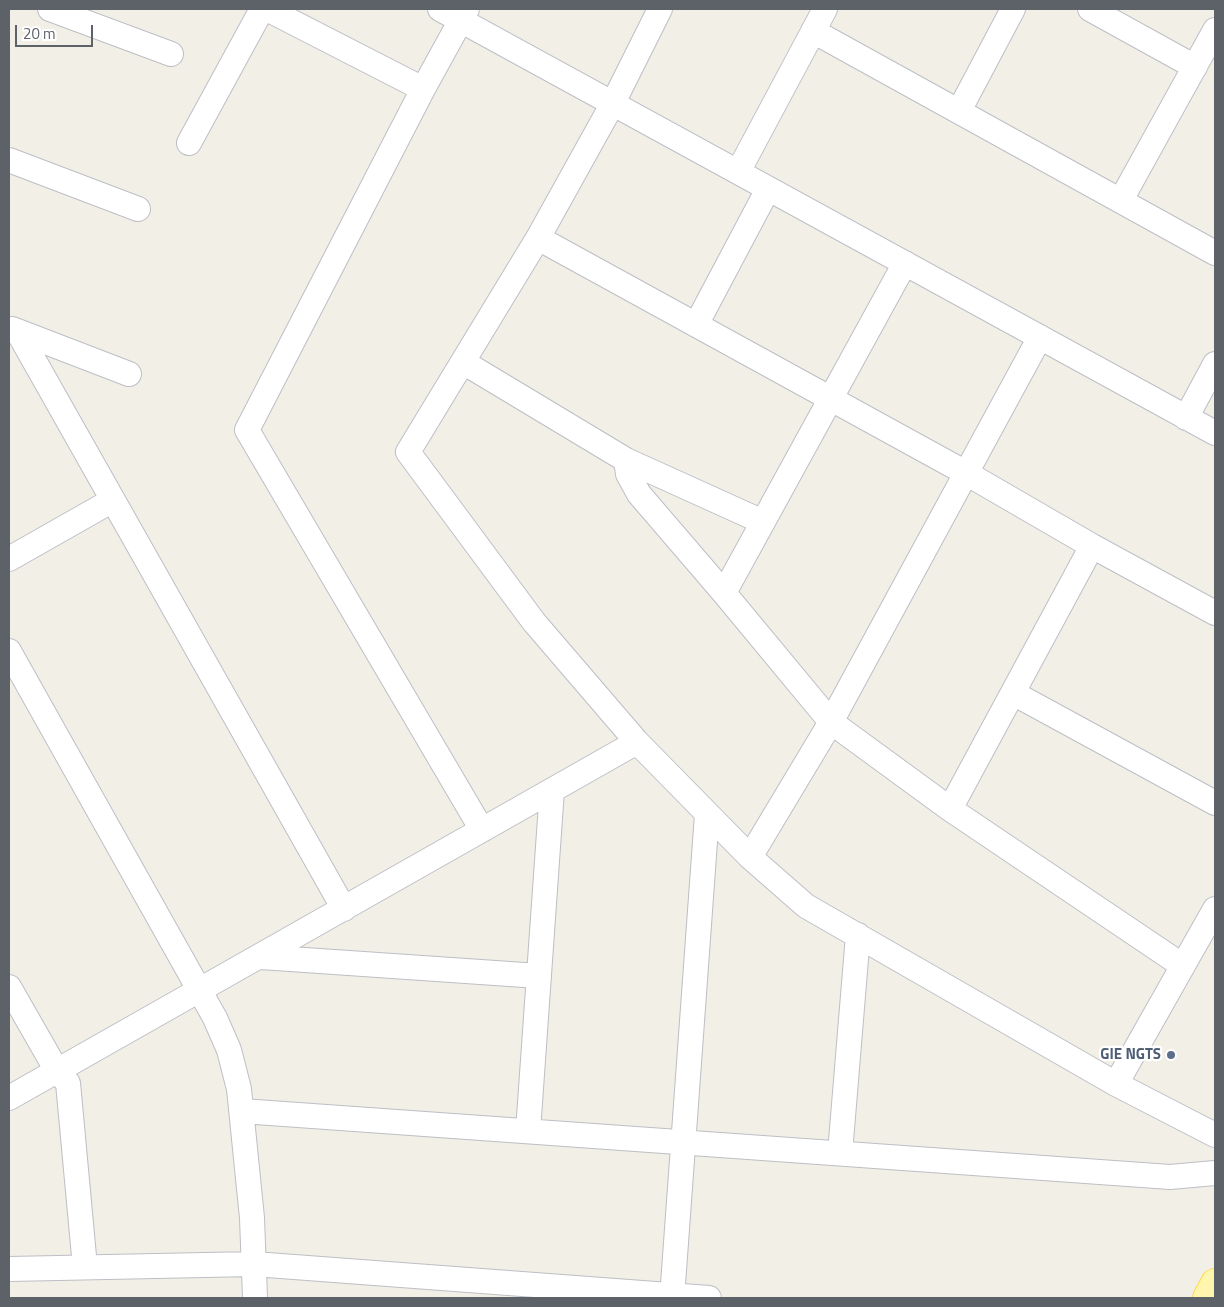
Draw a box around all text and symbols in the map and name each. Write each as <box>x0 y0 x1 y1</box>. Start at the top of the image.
scale bar <box>18 15 95 47</box>
text: 20 m <box>23 22 56 45</box>
place label: GIE NGTS <box>1100 1046 1161 1064</box>
marker: GIE NGTS <box>1165 1049 1177 1061</box>

